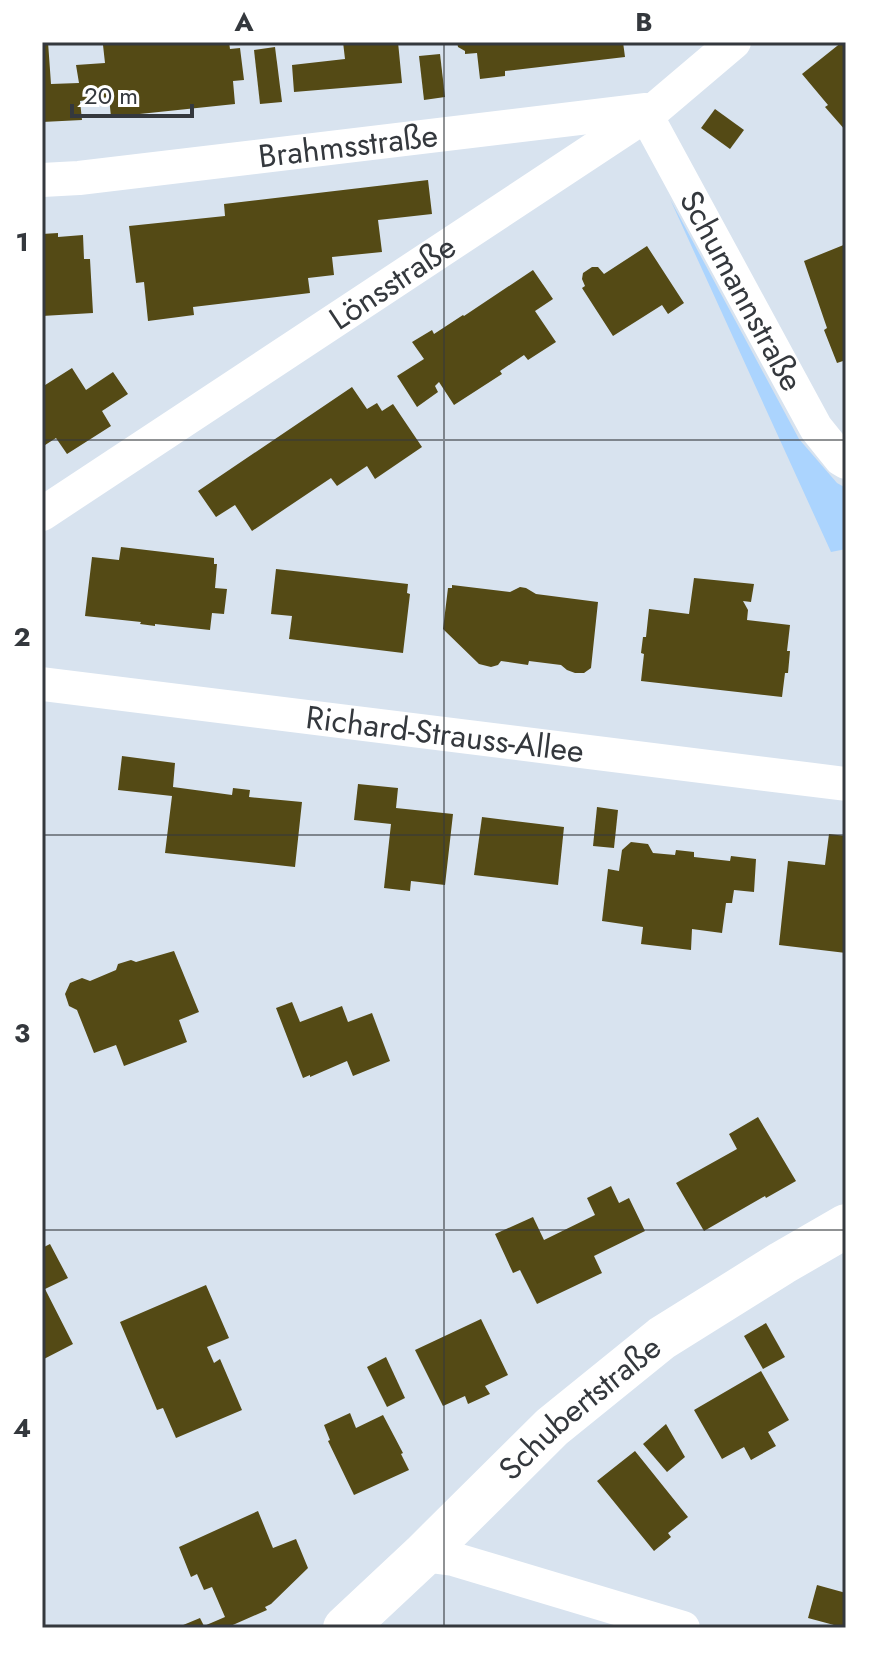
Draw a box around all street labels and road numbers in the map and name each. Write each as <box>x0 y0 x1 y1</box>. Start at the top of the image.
street label: Brahmsstraße <box>256 112 440 179</box>
street label: Schumannstraße <box>668 182 815 399</box>
street label: Lönsstraße <box>320 224 465 341</box>
street label: Richard-Strauss-Allee <box>303 694 586 774</box>
street label: Schubertstraße <box>488 1325 671 1491</box>

